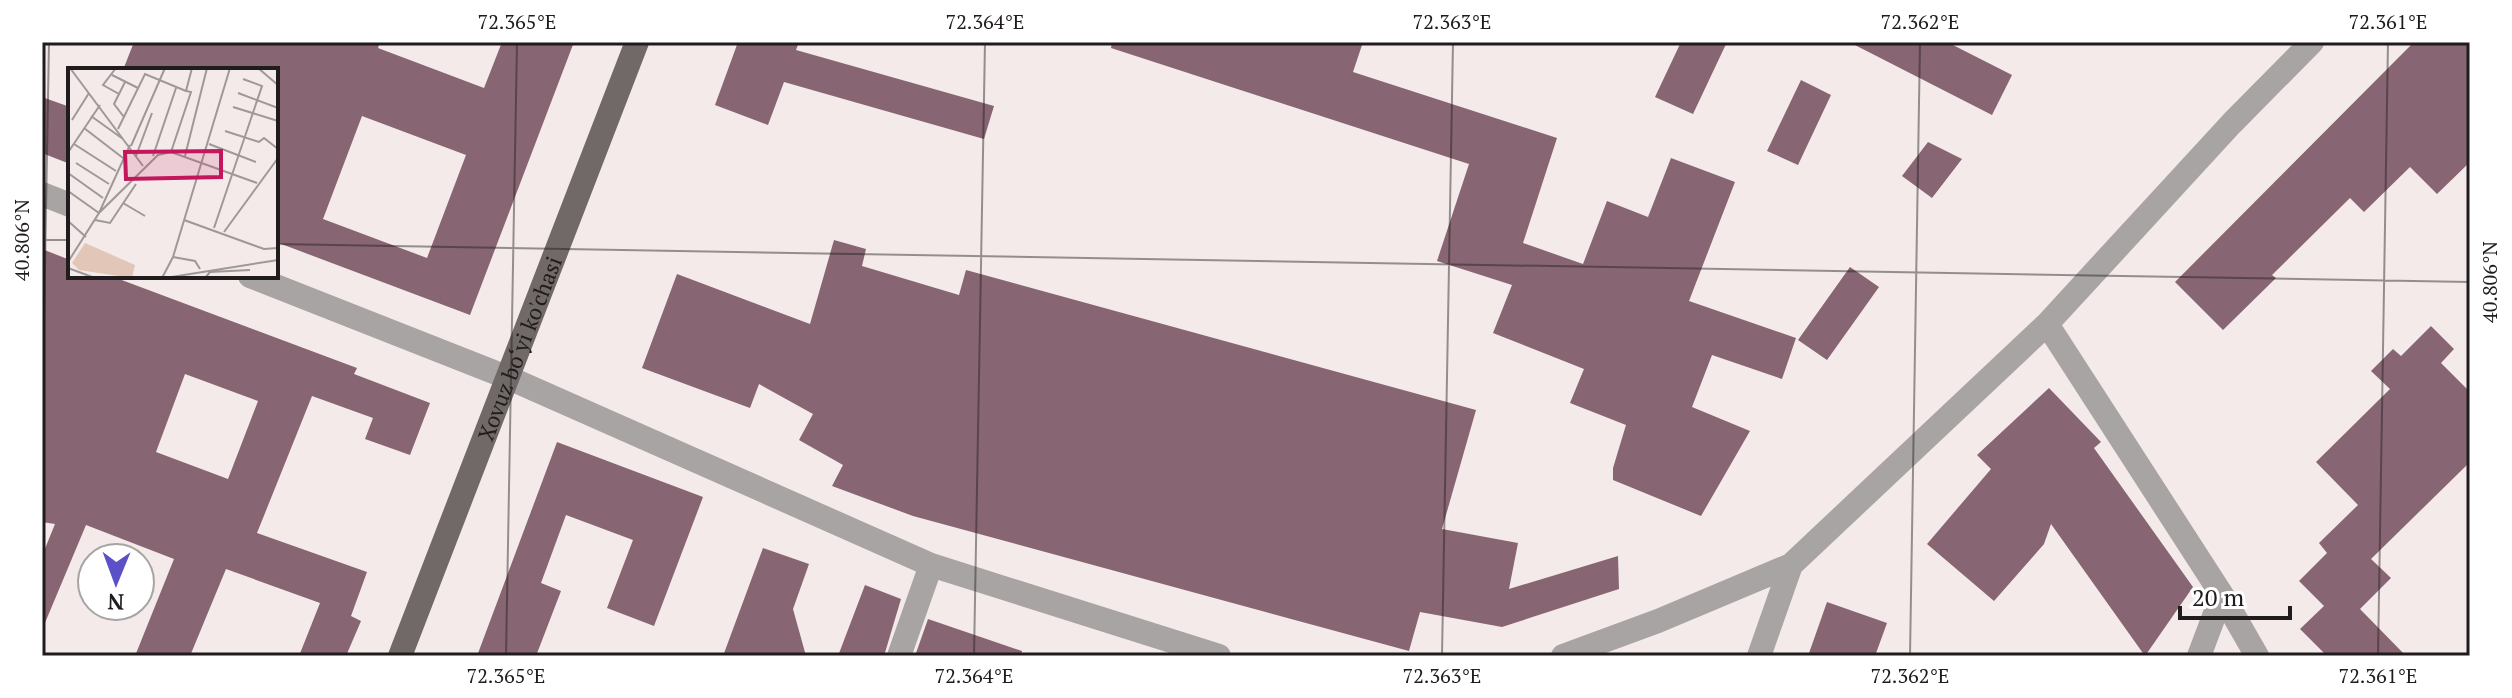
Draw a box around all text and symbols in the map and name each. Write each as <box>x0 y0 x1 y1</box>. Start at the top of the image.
text: 72.365°E <box>478 8 557 35</box>
text: 72.364°E <box>946 8 1025 35</box>
text: 72.363°E <box>1413 8 1492 35</box>
text: 72.362°E <box>1881 8 1960 35</box>
text: 72.361°E <box>2349 8 2428 35</box>
inset map <box>68 68 278 278</box>
text: 40.806°N <box>8 199 35 281</box>
text: 40.806°N <box>2476 241 2503 323</box>
street label: Xovuz bo‘yi ko'chasi <box>470 252 567 444</box>
north arrow <box>76 542 156 622</box>
scale bar <box>2180 570 2290 620</box>
text: 20 m <box>2192 581 2244 613</box>
text: N <box>107 588 124 617</box>
text: 72.365°E <box>467 662 546 689</box>
text: 72.364°E <box>935 662 1014 689</box>
text: 72.363°E <box>1403 662 1482 689</box>
text: 72.362°E <box>1871 662 1950 689</box>
text: 72.361°E <box>2339 662 2418 689</box>

